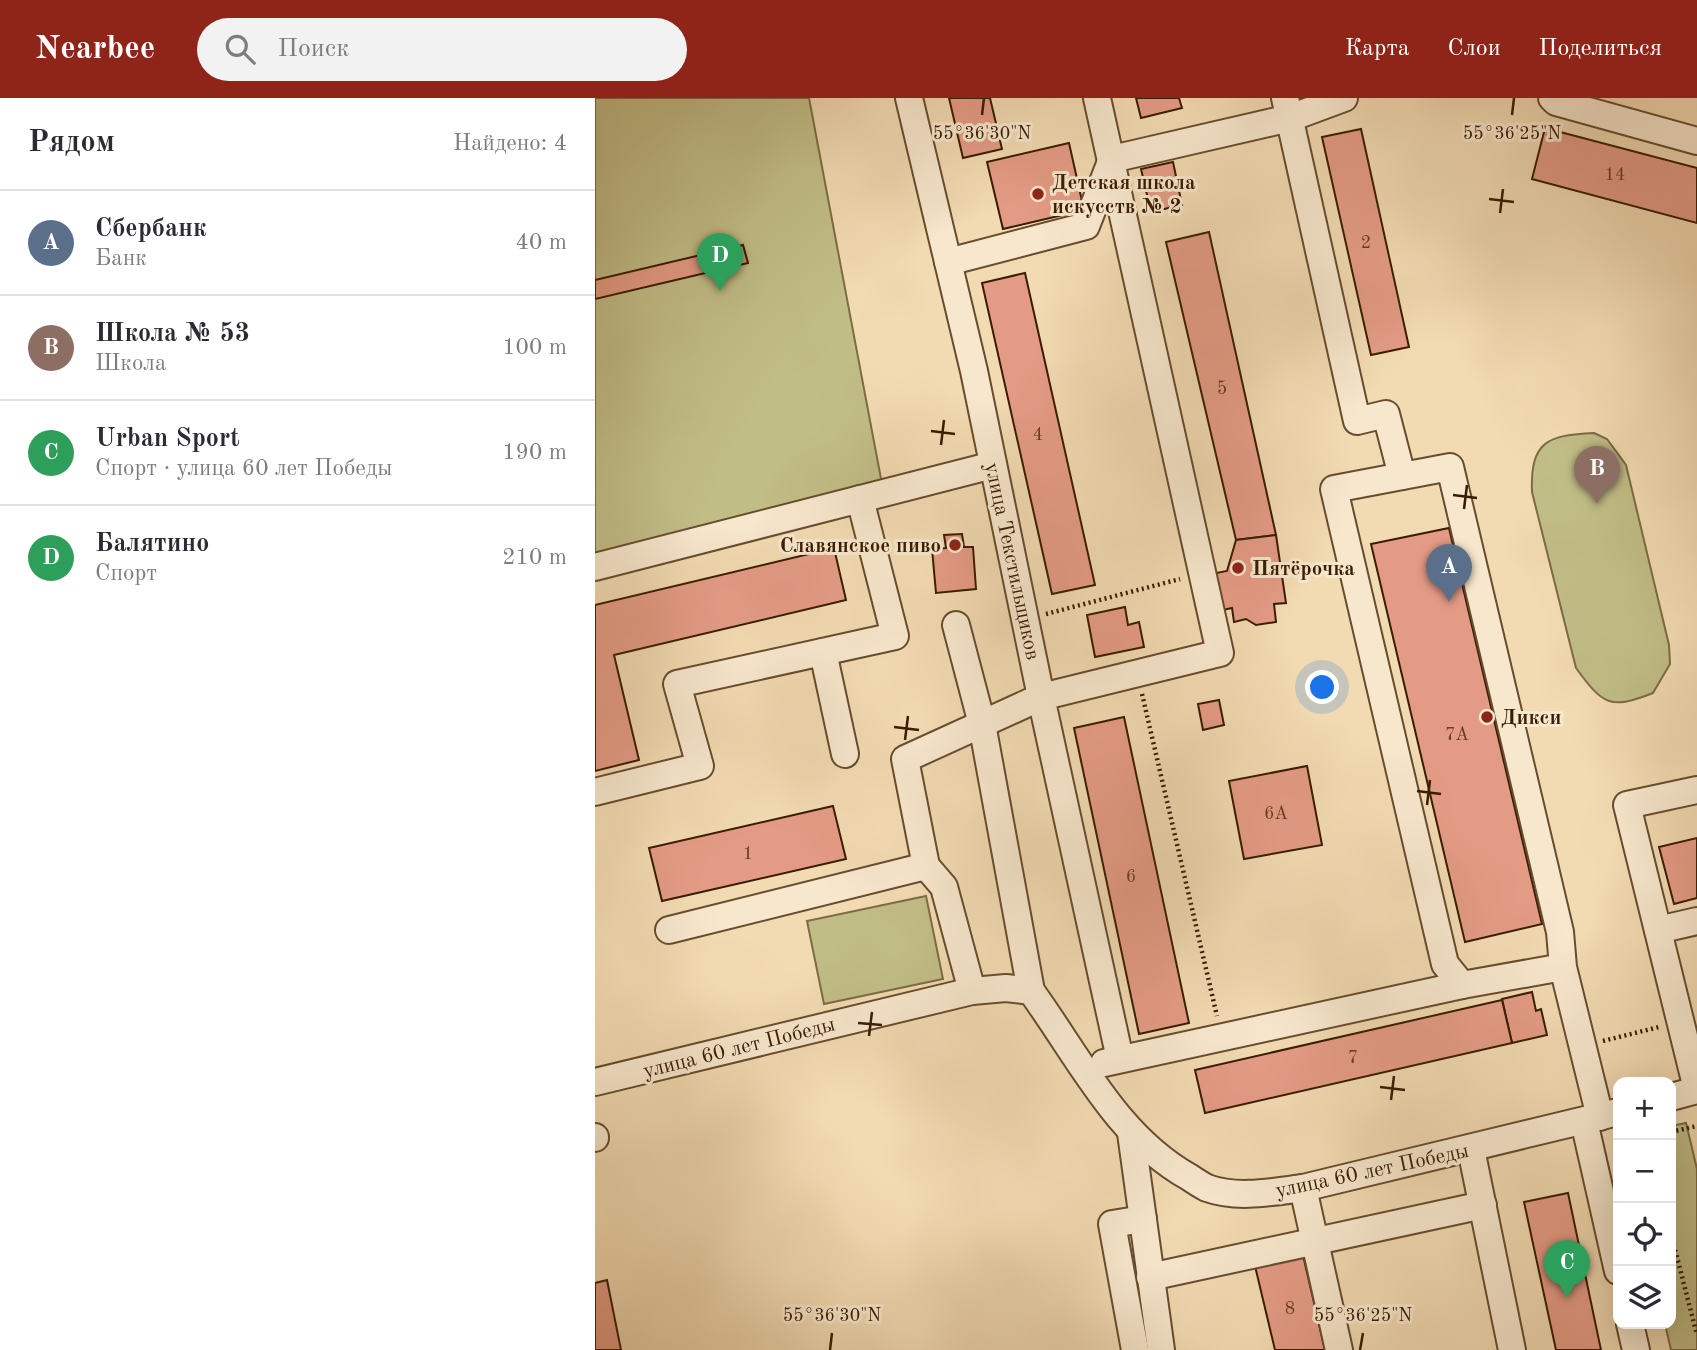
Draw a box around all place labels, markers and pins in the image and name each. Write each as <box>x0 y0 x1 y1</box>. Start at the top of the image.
place label: Детская школа искусств № 2 <box>1052 173 1196 218</box>
marker: Детская школа искусств № 2 <box>1030 186 1046 202</box>
pin: D <box>697 233 743 291</box>
pin: B <box>1574 446 1620 504</box>
place label: Славянское пиво <box>780 536 941 557</box>
marker: Славянское пиво <box>947 537 963 553</box>
pin: A <box>1426 544 1472 602</box>
place label: Пятёрочка <box>1252 559 1355 580</box>
marker: Пятёрочка <box>1230 560 1246 576</box>
place label: Дикси <box>1501 708 1561 729</box>
marker: Дикси <box>1479 709 1495 725</box>
pin: C <box>1544 1240 1590 1298</box>

